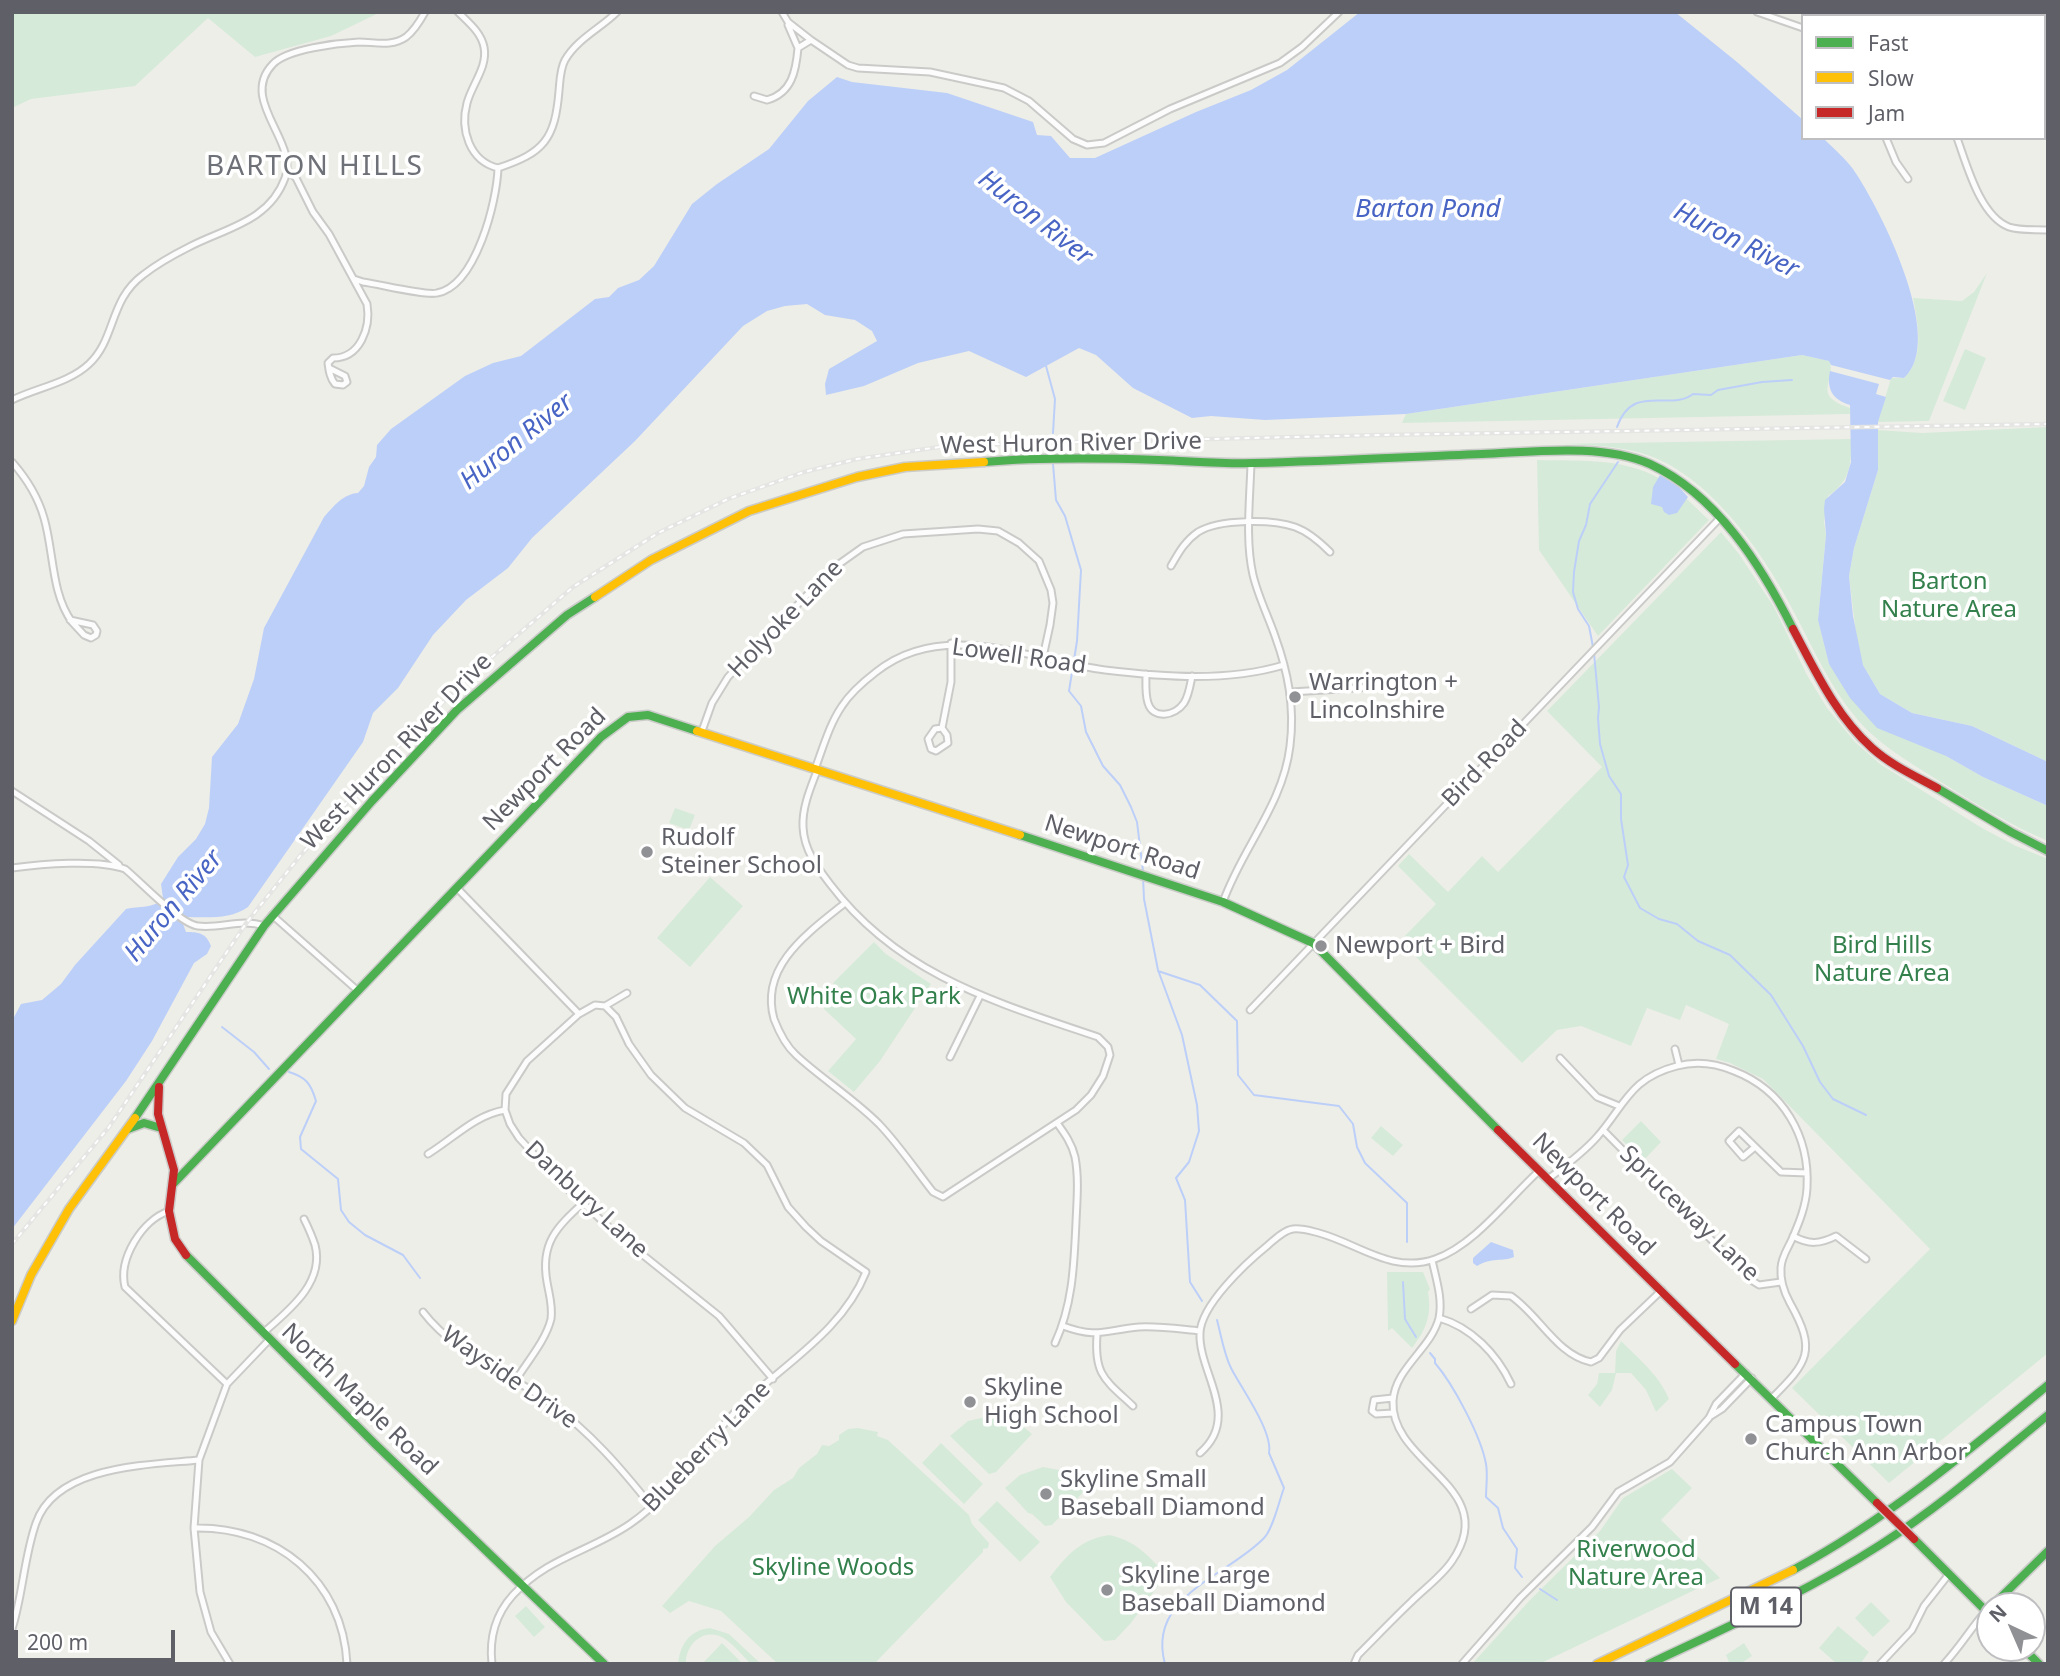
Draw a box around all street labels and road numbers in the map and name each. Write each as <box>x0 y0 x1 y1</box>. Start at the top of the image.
street label: West Huron River Drive <box>940 427 1202 461</box>
street label: Holyoke Lane <box>723 554 849 684</box>
street label: Lowell Road <box>950 633 1088 681</box>
street label: West Huron River Drive <box>296 648 498 856</box>
street label: Newport Road <box>478 703 612 837</box>
street label: Bird Road <box>1436 714 1534 814</box>
street label: Newport Road <box>1041 809 1203 887</box>
street label: Newport Road <box>1526 1128 1660 1262</box>
street label: Danbury Lane <box>518 1136 654 1264</box>
street label: Spruceway Lane <box>1613 1140 1765 1288</box>
street label: North Maple Road <box>275 1318 443 1482</box>
street label: Wayside Drive <box>436 1321 582 1435</box>
street label: Blueberry Lane <box>637 1375 777 1519</box>
road number: M 14 <box>1731 1588 1801 1626</box>

